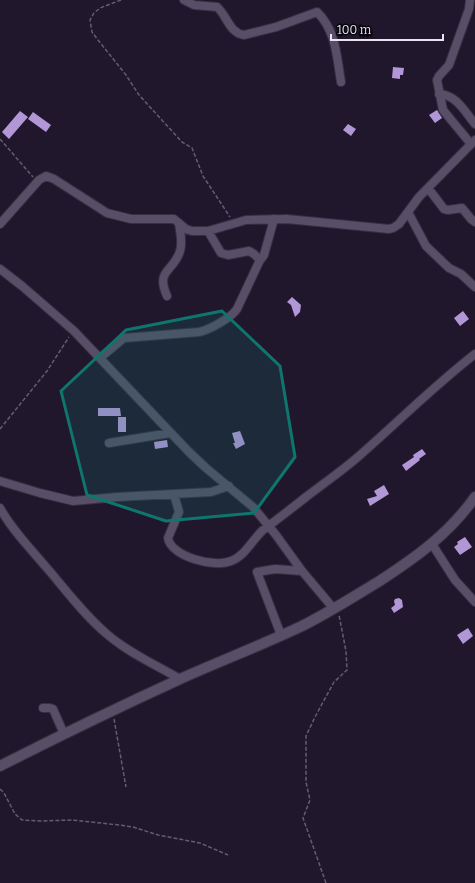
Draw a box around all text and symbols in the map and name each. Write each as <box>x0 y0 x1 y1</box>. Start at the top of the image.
scale bar <box>331 16 443 42</box>
text: 100 m <box>337 23 372 37</box>

